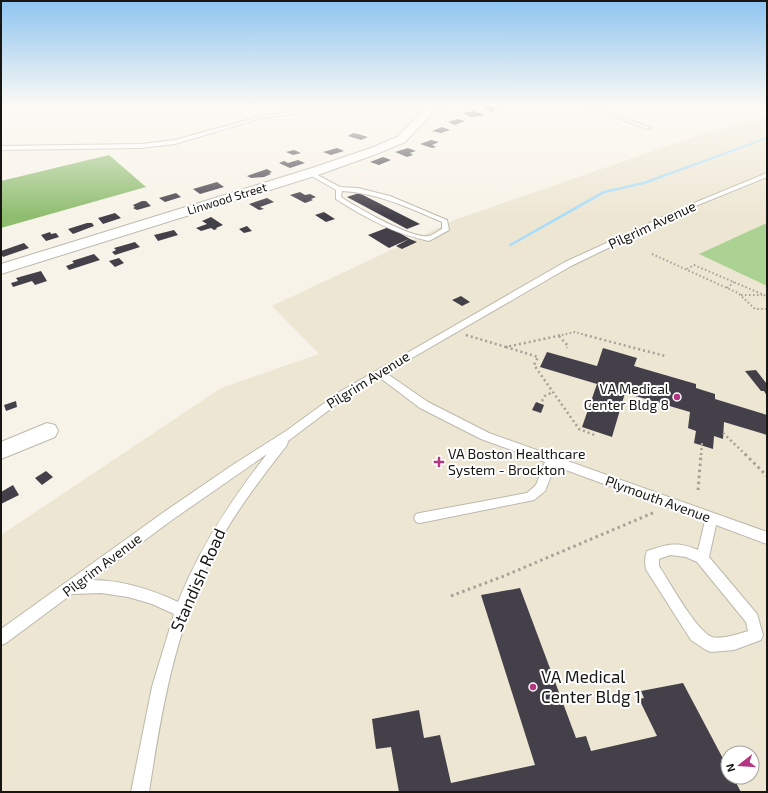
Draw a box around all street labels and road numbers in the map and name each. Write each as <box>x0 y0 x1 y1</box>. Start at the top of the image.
street label: Linwood Street <box>185 179 269 217</box>
street label: Pilgrim Avenue <box>605 197 698 252</box>
street label: Pilgrim Avenue <box>323 347 412 412</box>
street label: Plymouth Avenue <box>603 472 713 525</box>
street label: Standish Road <box>165 525 229 634</box>
street label: Pilgrim Avenue <box>59 529 145 600</box>

